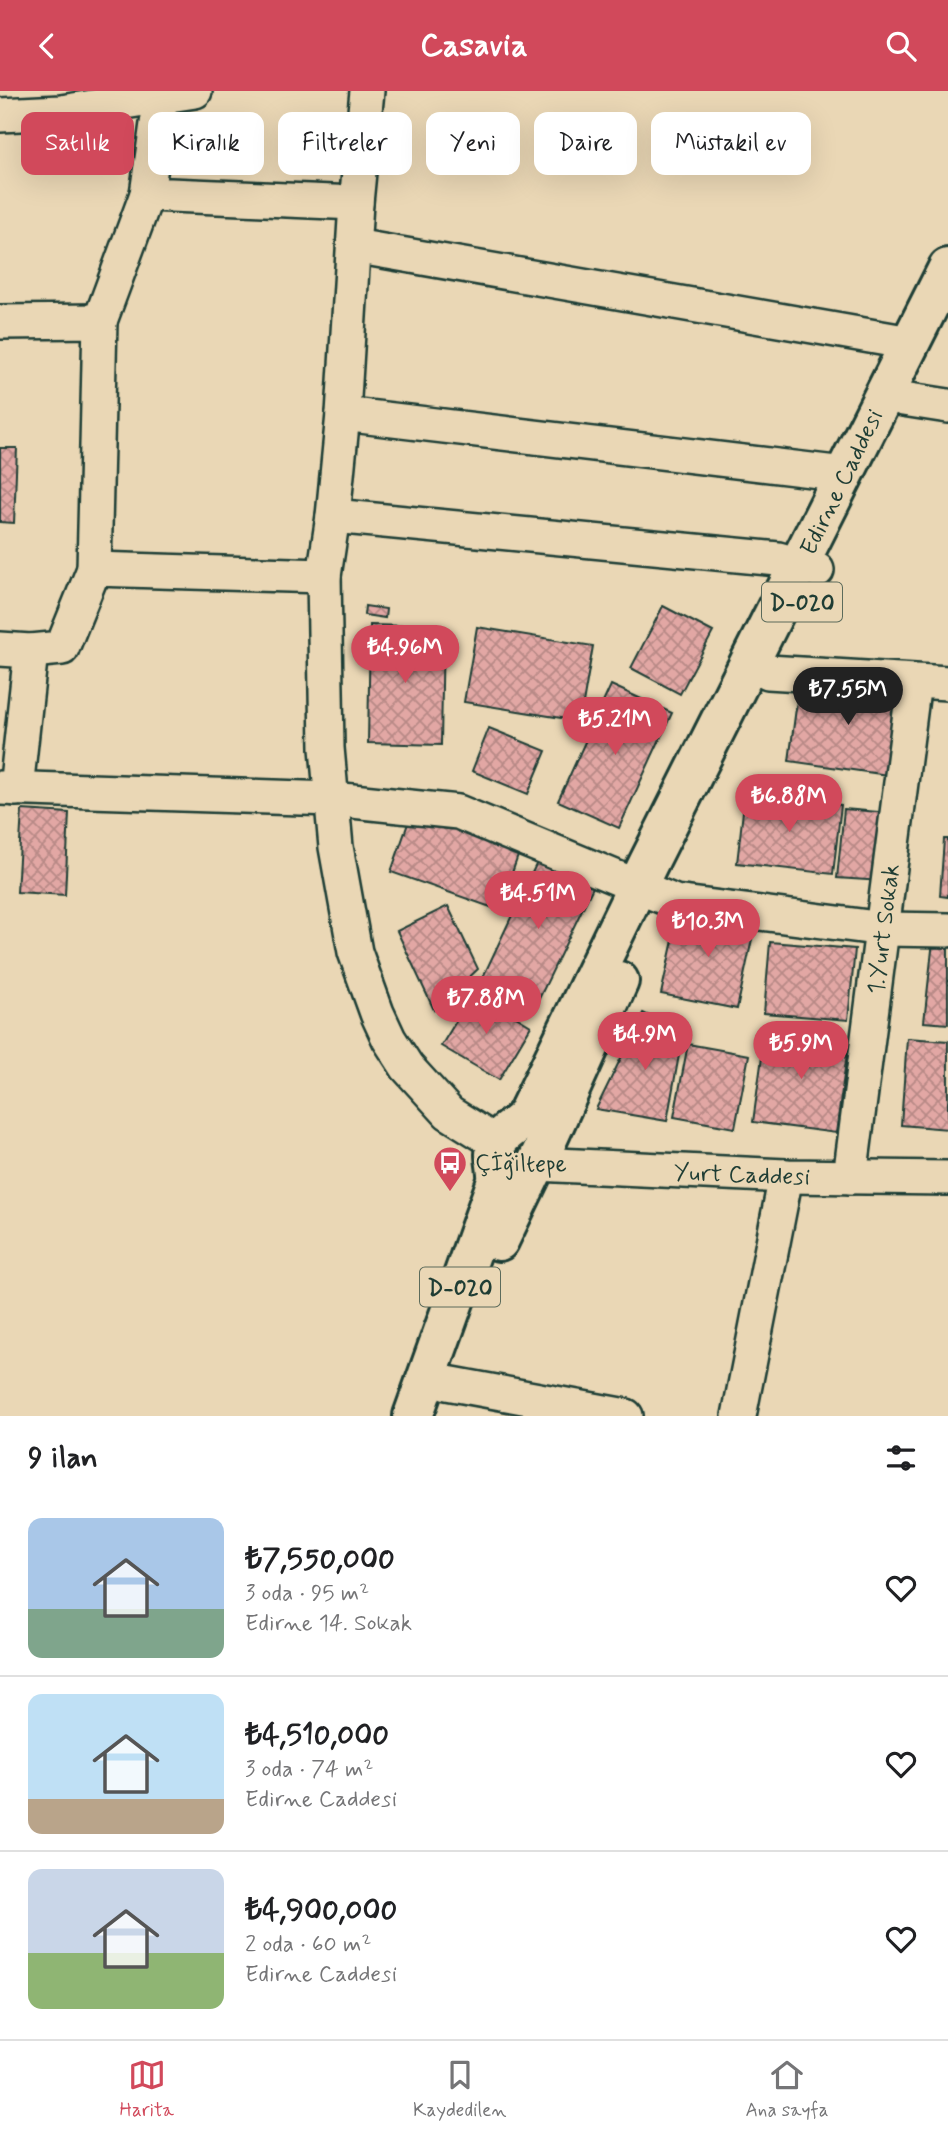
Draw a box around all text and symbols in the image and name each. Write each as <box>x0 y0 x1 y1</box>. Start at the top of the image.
text: Casavia <box>420 25 528 67</box>
icon: back <box>28 27 66 65</box>
icon: search <box>882 27 920 65</box>
chip: Satılık <box>21 112 134 175</box>
chip: Kiralık <box>148 112 264 175</box>
chip: Filtreler <box>278 112 412 175</box>
chip: Yeni <box>426 112 520 175</box>
chip: Daire <box>534 112 637 175</box>
chip: Müstakil ev <box>651 112 811 175</box>
street label: Edirne Caddesi <box>794 405 891 561</box>
road number: D-020 <box>762 582 842 621</box>
pin: ₺4.96M <box>348 625 462 685</box>
text: ₺4.96M <box>367 633 443 663</box>
pin: ₺7.55M <box>791 667 905 727</box>
text: ₺7.55M <box>809 675 887 705</box>
pin: ₺5.21M <box>558 697 672 757</box>
text: ₺5.21M <box>578 705 652 735</box>
pin: ₺6.88M <box>732 775 846 834</box>
text: ₺6.88M <box>751 782 827 812</box>
street label: 1.Yurt Sokak <box>861 862 908 996</box>
pin: ₺4.51M <box>481 871 595 931</box>
text: ₺4.51M <box>500 879 576 909</box>
pin: ₺10.3M <box>651 899 765 959</box>
text: ₺10.3M <box>672 907 744 937</box>
pin: ₺7.88M <box>429 977 543 1036</box>
text: ₺7.88M <box>447 984 525 1014</box>
pin: ₺4.9M <box>596 1013 694 1072</box>
text: ₺4.9M <box>614 1020 676 1050</box>
pin: ₺5.9M <box>752 1021 850 1081</box>
text: ₺5.9M <box>769 1029 833 1059</box>
bus stop icon: Çİğiltepe <box>431 1144 469 1193</box>
place label: Çİğiltepe <box>475 1149 567 1180</box>
street label: Yurt Caddesi <box>673 1158 811 1193</box>
road number: D-020 <box>420 1267 500 1307</box>
text: 9 ilan <box>28 1439 98 1478</box>
icon: filters <box>882 1439 920 1477</box>
text: ₺7,550,000 <box>245 1540 395 1579</box>
icon: home <box>84 1546 168 1630</box>
icon: heart <box>882 1569 920 1607</box>
text: 3 oda · 95 m² <box>245 1579 369 1609</box>
text: Edirne 14. Sokak <box>245 1609 412 1639</box>
text: ₺4,510,000 <box>245 1716 389 1755</box>
icon: home <box>84 1722 168 1806</box>
icon: heart <box>882 1745 920 1783</box>
text: 3 oda · 74 m² <box>245 1755 374 1785</box>
text: Edirne Caddesi <box>245 1785 397 1815</box>
text: ₺4,900,000 <box>245 1891 397 1930</box>
icon: home <box>84 1897 168 1981</box>
icon: heart <box>882 1920 920 1958</box>
text: 2 oda · 60 m² <box>245 1930 371 1960</box>
text: Edirne Caddesi <box>245 1960 397 1990</box>
tab: Harita <box>120 2056 174 2123</box>
tab: Kaydedilen <box>413 2056 506 2123</box>
tab: Ana sayfa <box>745 2056 828 2123</box>

